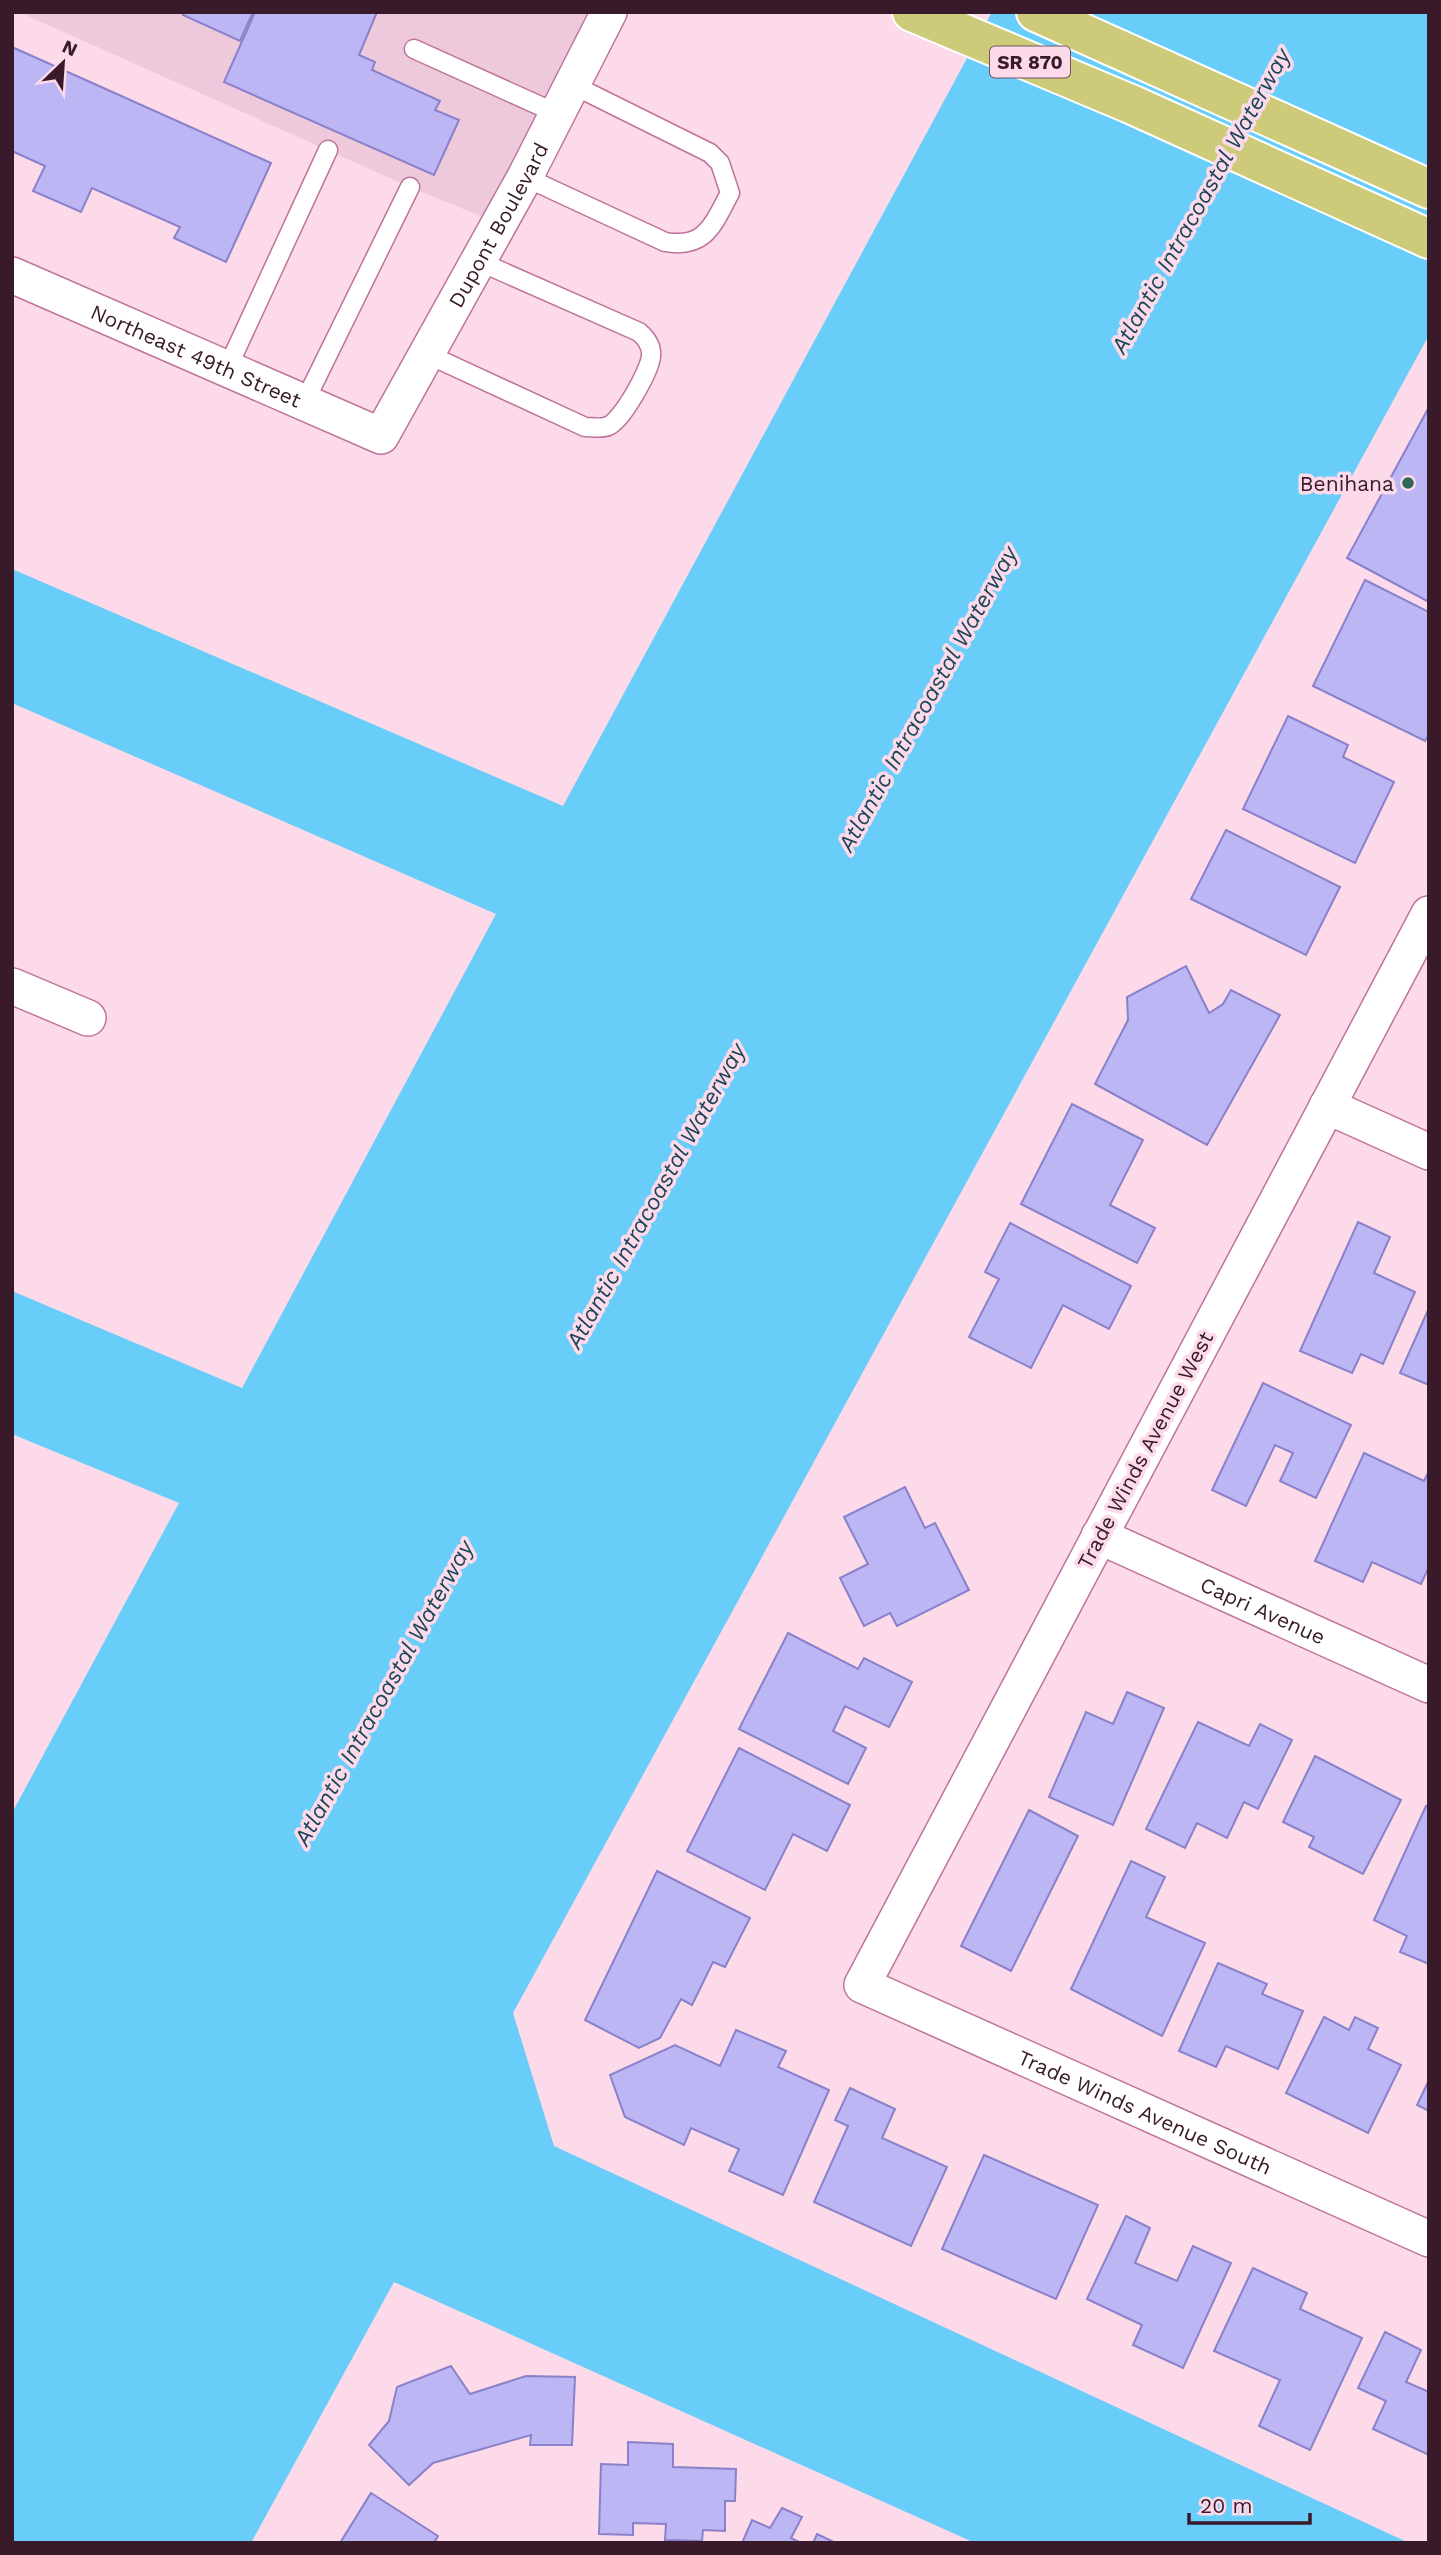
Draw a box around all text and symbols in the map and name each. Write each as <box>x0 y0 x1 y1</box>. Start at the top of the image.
north arrow <box>28 28 98 98</box>
text: N <box>59 35 81 61</box>
water label: Atlantic Intracoastal Waterway <box>1105 43 1297 359</box>
road number: SR 870 <box>990 46 1070 78</box>
street label: Dupont Boulevard <box>443 138 553 312</box>
street label: Northeast 49th Street <box>87 299 305 412</box>
place label: Benihana <box>1300 471 1394 496</box>
marker: Benihana <box>1400 475 1416 491</box>
water label: Atlantic Intracoastal Waterway <box>832 541 1024 857</box>
water label: Atlantic Intracoastal Waterway <box>560 1038 752 1354</box>
street label: Trade Winds Avenue West <box>1072 1327 1218 1573</box>
water label: Atlantic Intracoastal Waterway <box>288 1535 480 1851</box>
street label: Capri Avenue <box>1197 1571 1329 1649</box>
street label: Trade Winds Avenue South <box>1014 2044 1276 2179</box>
scale bar <box>1189 2482 1310 2526</box>
text: 20 m <box>1200 2493 1252 2518</box>

